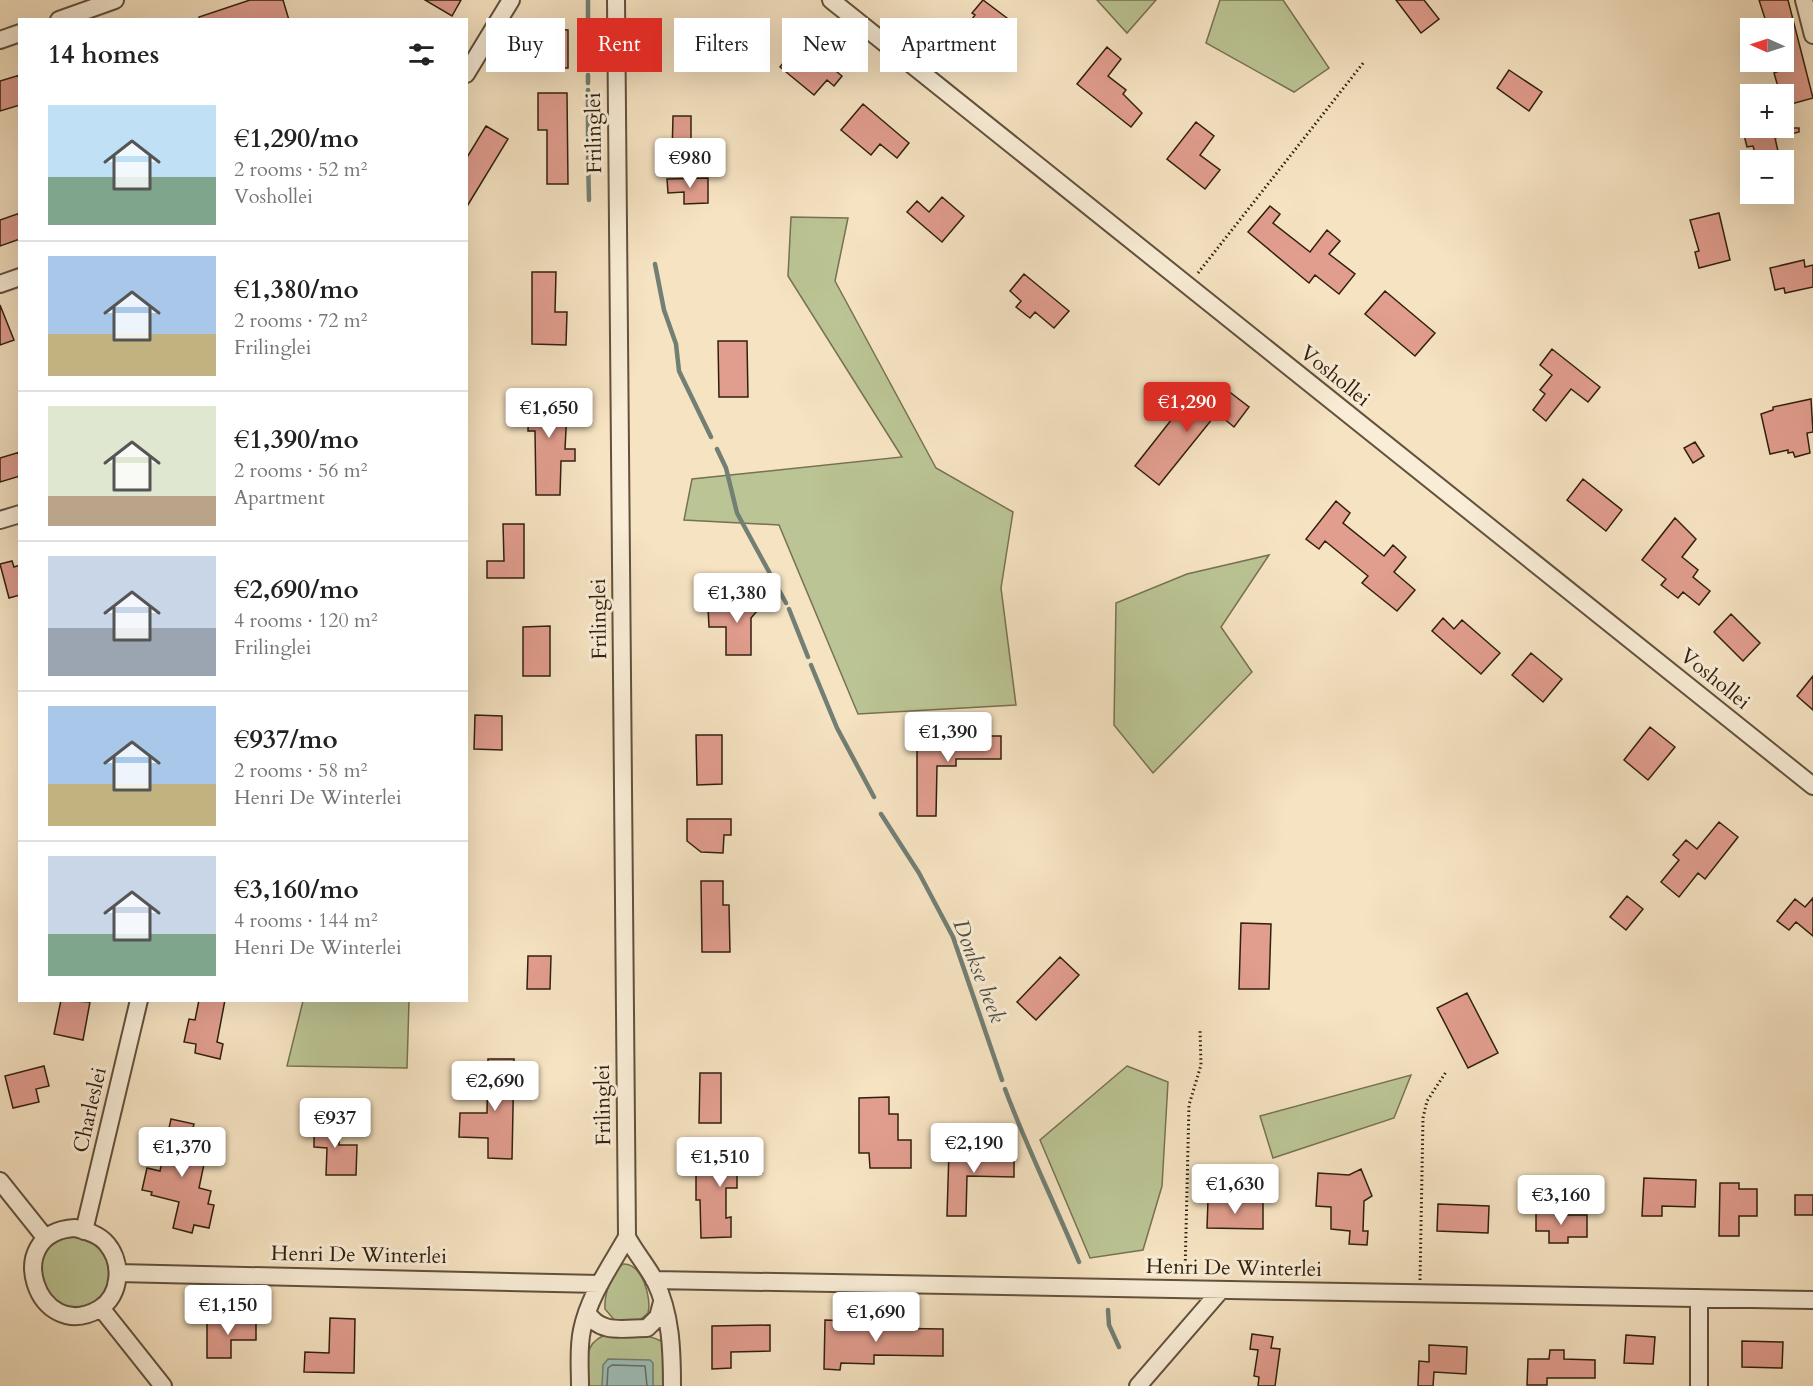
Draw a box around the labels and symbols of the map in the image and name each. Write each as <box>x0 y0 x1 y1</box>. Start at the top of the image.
north arrow <box>1740 18 1794 72</box>
street label: Frilinglei <box>579 92 609 174</box>
pin: €980 <box>654 138 726 189</box>
street label: Voshollei <box>1294 339 1376 413</box>
pin: €1,290 <box>1138 382 1236 433</box>
pin: €1,650 <box>500 388 598 439</box>
pin: €1,380 <box>688 573 786 624</box>
street label: Frilinglei <box>584 578 614 660</box>
street label: Voshollei <box>1674 642 1756 716</box>
pin: €1,390 <box>899 712 997 763</box>
water label: Donkse beek <box>946 915 1013 1027</box>
pin: €2,690 <box>446 1061 544 1112</box>
street label: Charleslei <box>66 1064 114 1156</box>
street label: Frilinglei <box>588 1064 618 1146</box>
pin: €937 <box>299 1098 371 1149</box>
pin: €2,190 <box>925 1123 1023 1174</box>
pin: €1,370 <box>133 1127 231 1178</box>
pin: €1,510 <box>671 1137 769 1188</box>
pin: €1,630 <box>1186 1164 1284 1215</box>
pin: €3,160 <box>1512 1175 1610 1226</box>
street label: Henri De Winterlei <box>271 1239 447 1271</box>
street label: Henri De Winterlei <box>1146 1252 1322 1284</box>
pin: €1,150 <box>179 1285 277 1336</box>
pin: €1,690 <box>827 1292 925 1343</box>

